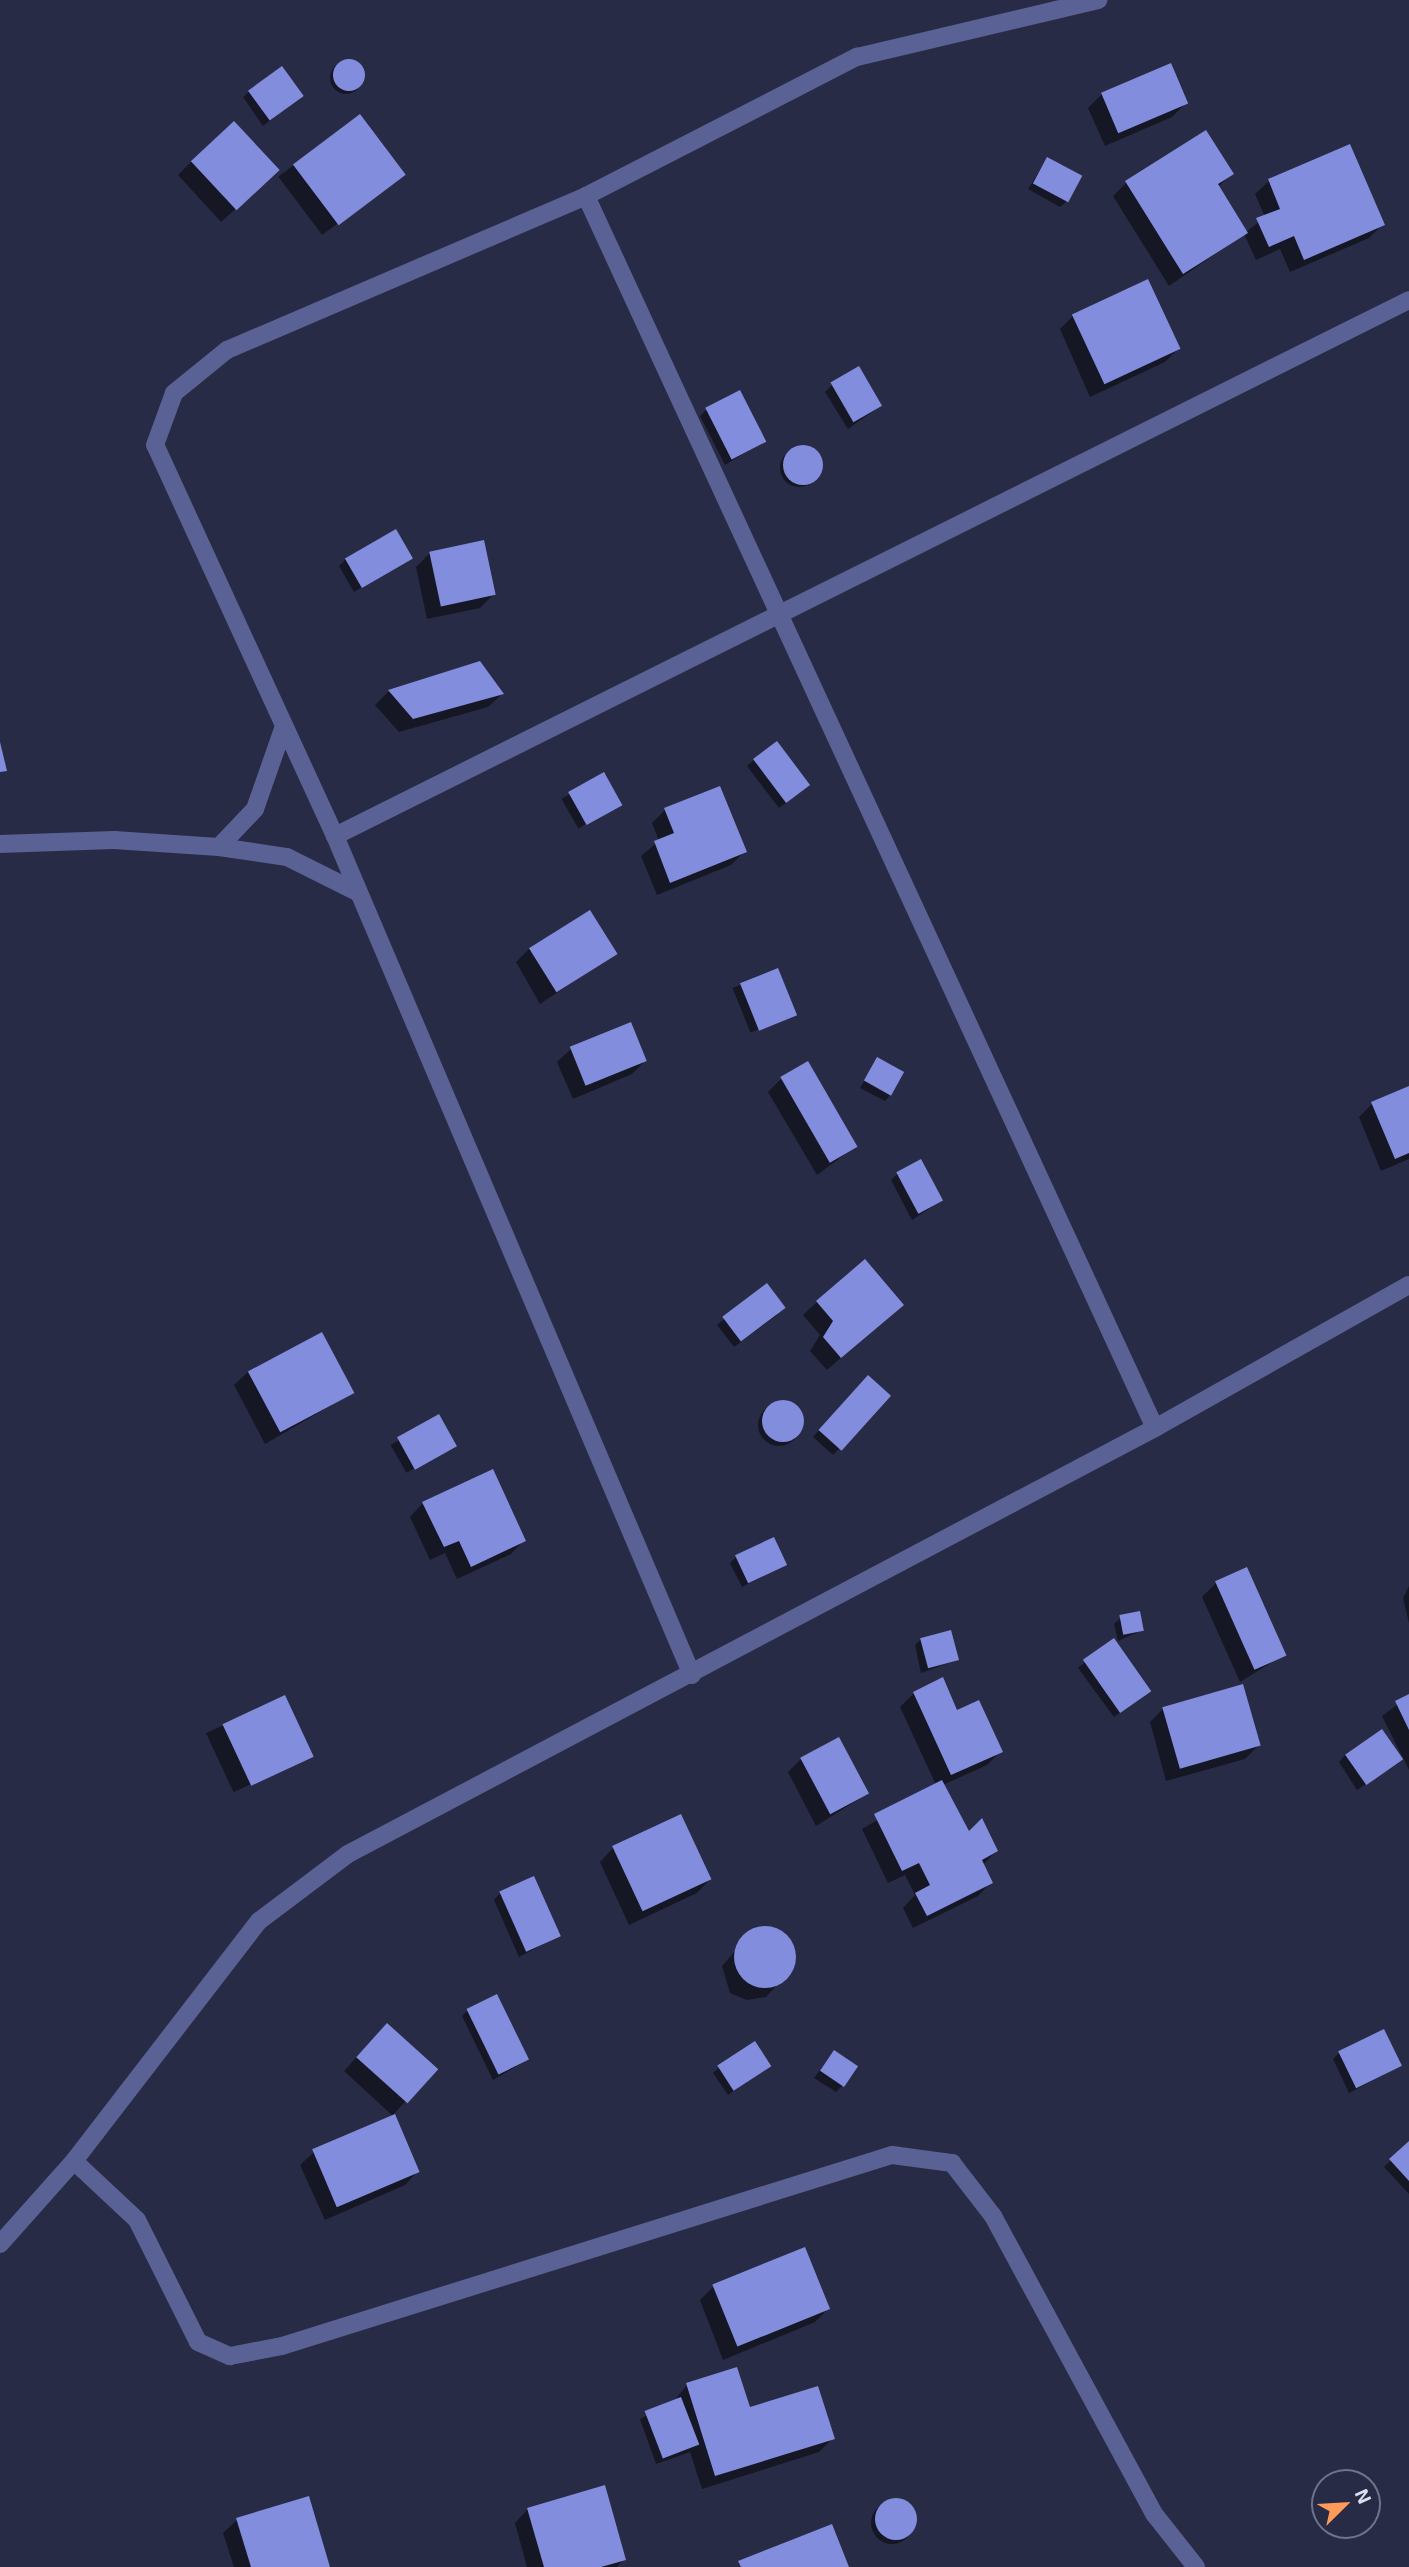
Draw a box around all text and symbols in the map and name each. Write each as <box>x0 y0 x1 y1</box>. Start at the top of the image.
north arrow <box>1311 2469 1381 2539</box>
text: N <box>1351 2485 1377 2507</box>

